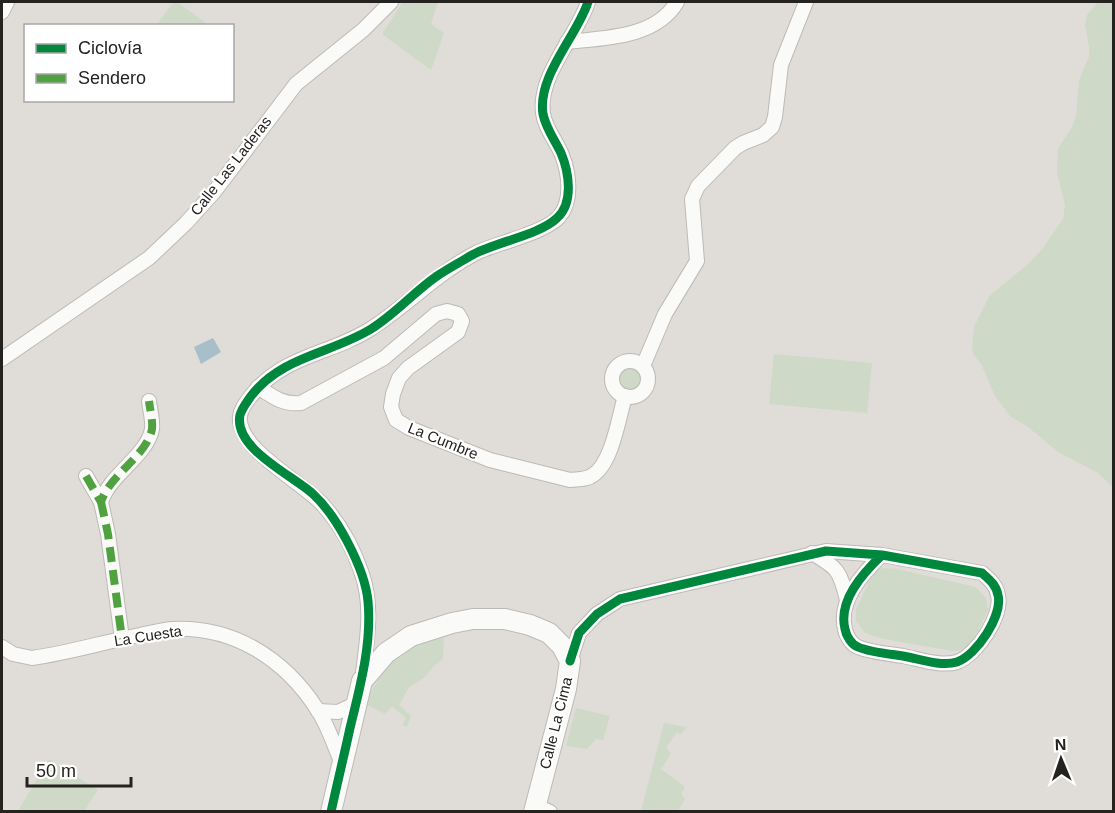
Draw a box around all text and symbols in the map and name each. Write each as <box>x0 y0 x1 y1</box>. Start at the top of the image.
legend <box>24 24 234 102</box>
text: Ciclovía <box>78 38 143 58</box>
text: Sendero <box>78 68 146 88</box>
street label: Calle Las Laderas <box>187 113 275 219</box>
street label: La Cumbre <box>406 419 481 462</box>
street label: La Cuesta <box>113 622 184 649</box>
street label: Calle La Cima <box>536 674 575 771</box>
north arrow <box>1031 729 1091 789</box>
text: N <box>1054 736 1067 753</box>
scale bar <box>27 750 130 788</box>
text: 50 m <box>36 761 76 781</box>

